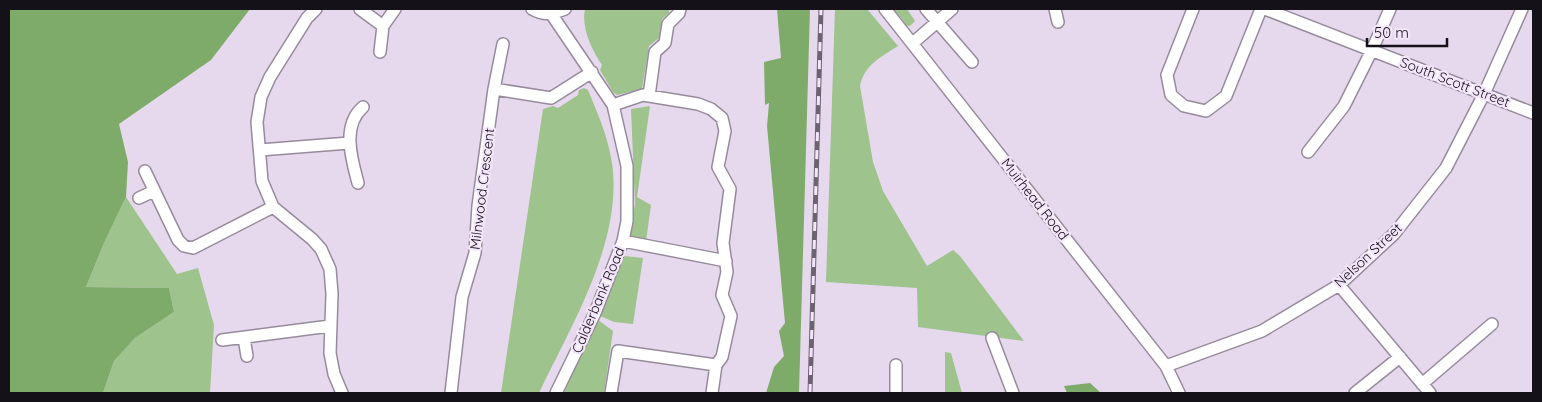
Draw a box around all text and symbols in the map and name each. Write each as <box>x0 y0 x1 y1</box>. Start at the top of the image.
scale bar <box>1367 15 1447 47</box>
text: 50 m <box>1374 23 1409 42</box>
street label: South Scott Street <box>1398 53 1513 111</box>
street label: Milnwood Crescent <box>466 127 498 251</box>
street label: Muirhead Road <box>997 154 1073 244</box>
street label: Nelson Street <box>1330 219 1406 291</box>
street label: Calderbank Road <box>568 244 628 356</box>

